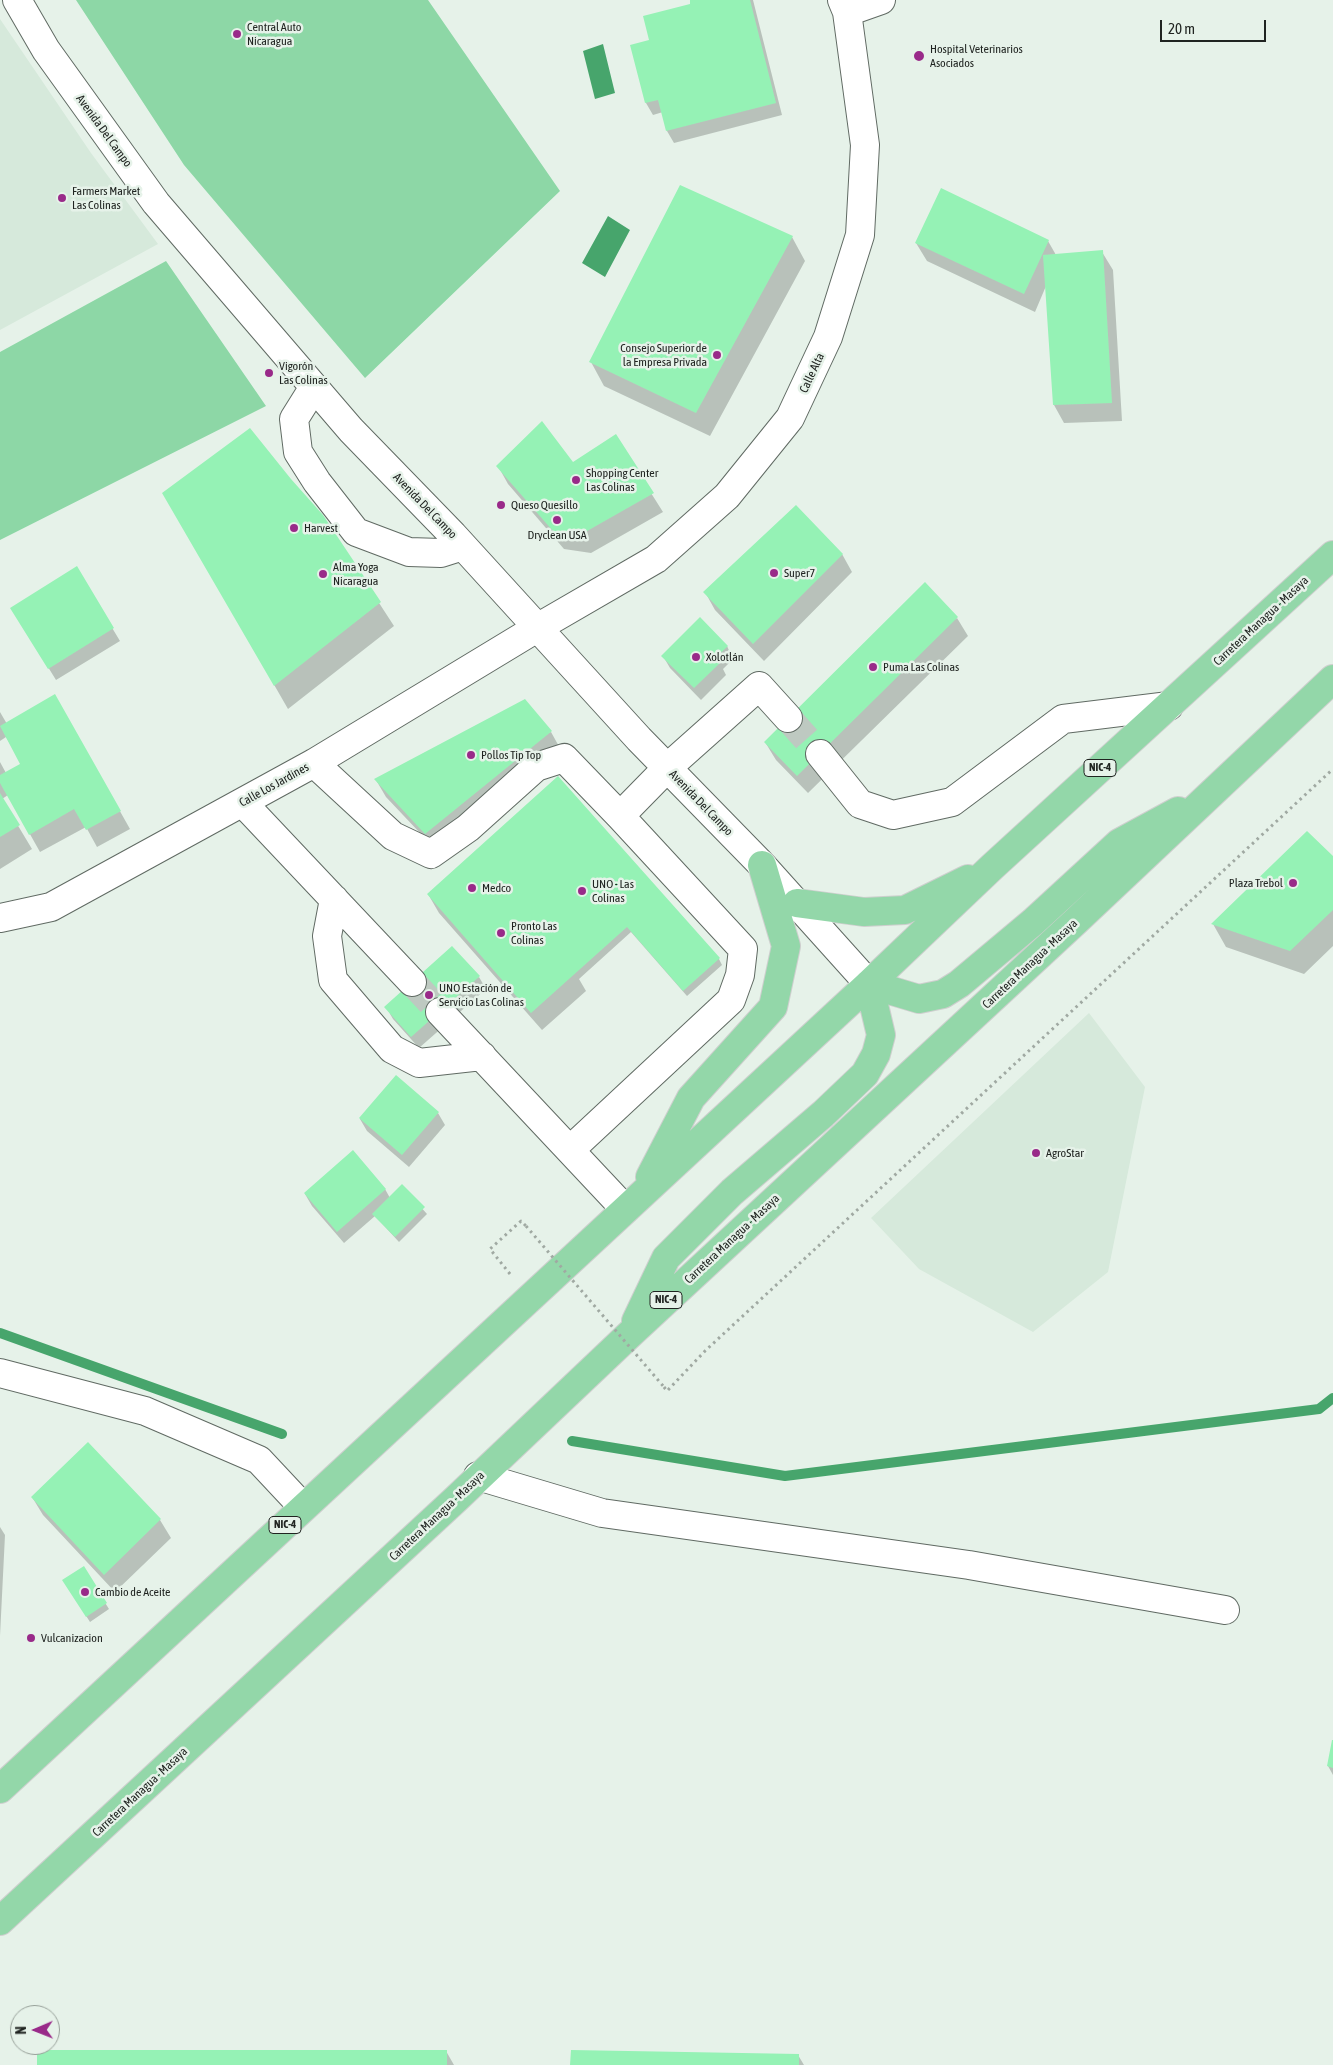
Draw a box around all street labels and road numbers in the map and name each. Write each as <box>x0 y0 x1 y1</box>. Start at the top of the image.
street label: Avenida Del Campo <box>73 92 135 170</box>
street label: Calle Alta <box>797 351 827 395</box>
street label: Avenida Del Campo <box>390 470 460 542</box>
street label: Carretera Managua - Masaya <box>1211 573 1311 669</box>
street label: Calle Los Jardines <box>237 760 311 810</box>
road number: NIC-4 <box>1084 760 1116 776</box>
street label: Avenida Del Campo <box>666 767 736 839</box>
street label: Carretera Managua - Masaya <box>980 916 1080 1012</box>
street label: Carretera Managua - Masaya <box>682 1191 782 1287</box>
road number: NIC-4 <box>650 1292 682 1308</box>
street label: Carretera Managua - Masaya <box>387 1468 487 1564</box>
road number: NIC-4 <box>269 1516 301 1534</box>
street label: Carretera Managua - Masaya <box>90 1744 190 1840</box>

